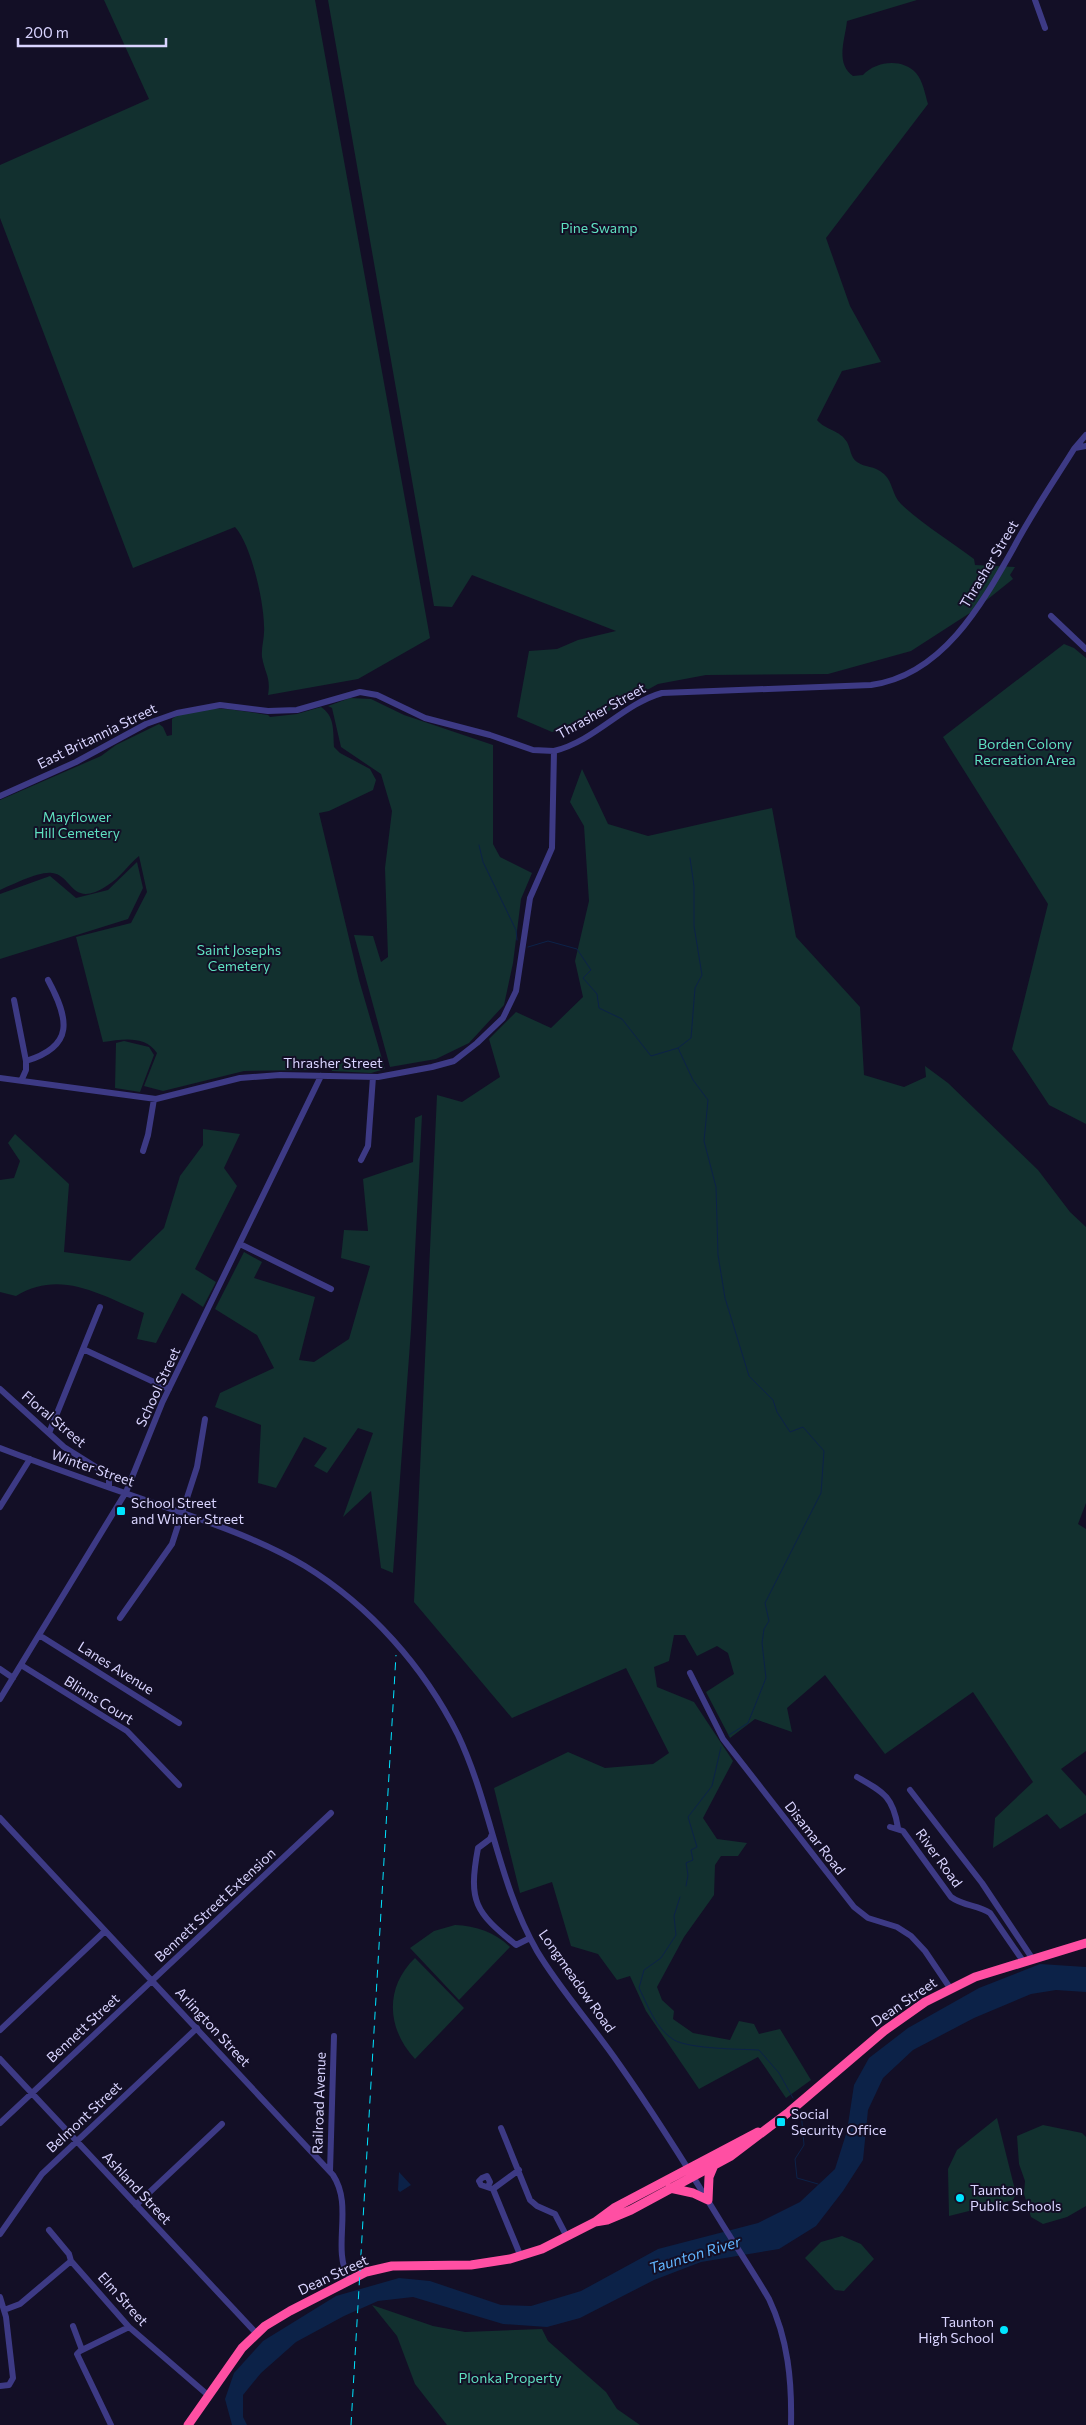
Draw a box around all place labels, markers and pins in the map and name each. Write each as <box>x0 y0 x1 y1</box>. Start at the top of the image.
place label: School Street and Winter Street <box>131 1494 244 1527</box>
marker: School Street and Winter Street <box>115 1505 127 1517</box>
place label: Social Security Office <box>791 2105 886 2138</box>
marker: Social Security Office <box>775 2116 787 2128</box>
place label: Taunton Public Schools <box>970 2181 1061 2214</box>
marker: Taunton Public Schools <box>954 2192 966 2204</box>
place label: Taunton High School <box>918 2313 994 2346</box>
marker: Taunton High School <box>998 2324 1010 2336</box>

